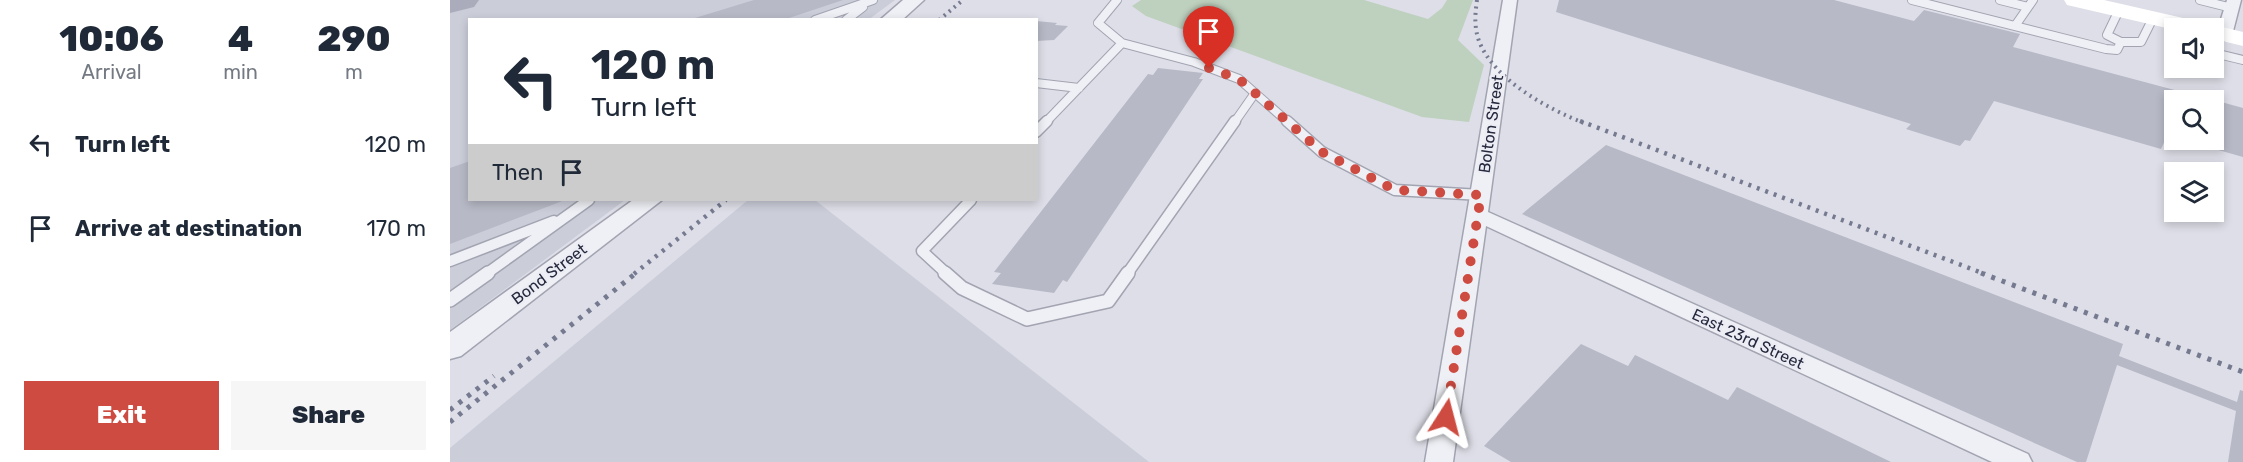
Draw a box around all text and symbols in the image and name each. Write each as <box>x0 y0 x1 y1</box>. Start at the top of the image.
pin <box>1183 6 1234 68</box>
icon: arrive <box>1192 15 1225 48</box>
text: 10:06 <box>59 17 164 60</box>
text: 4 <box>228 17 253 60</box>
text: 290 <box>317 17 391 60</box>
map controls <box>2164 18 2224 222</box>
button: sound <box>2164 18 2224 78</box>
text: 120 m <box>591 40 715 90</box>
icon: left <box>492 42 570 120</box>
text: Arrival <box>82 60 142 84</box>
text: min <box>223 60 258 84</box>
text: m <box>345 60 363 84</box>
street label: Bolton Street <box>1475 74 1507 174</box>
button: search <box>2164 90 2224 150</box>
text: Turn left <box>591 91 696 123</box>
icon: left <box>24 128 57 161</box>
text: Turn left <box>75 131 170 158</box>
text: 120 m <box>365 131 426 158</box>
icon: arrive <box>555 156 588 189</box>
text: Then <box>492 159 543 186</box>
button: layers <box>2164 162 2224 222</box>
icon: arrive <box>24 212 57 245</box>
text: Arrive at destination <box>75 215 302 242</box>
text: 170 m <box>366 215 426 242</box>
street label: Bond Street <box>508 240 590 308</box>
street label: East 23rd Street <box>1689 305 1807 373</box>
button: Exit <box>24 381 219 450</box>
button: Share <box>231 381 426 450</box>
position arrow <box>1414 385 1478 449</box>

